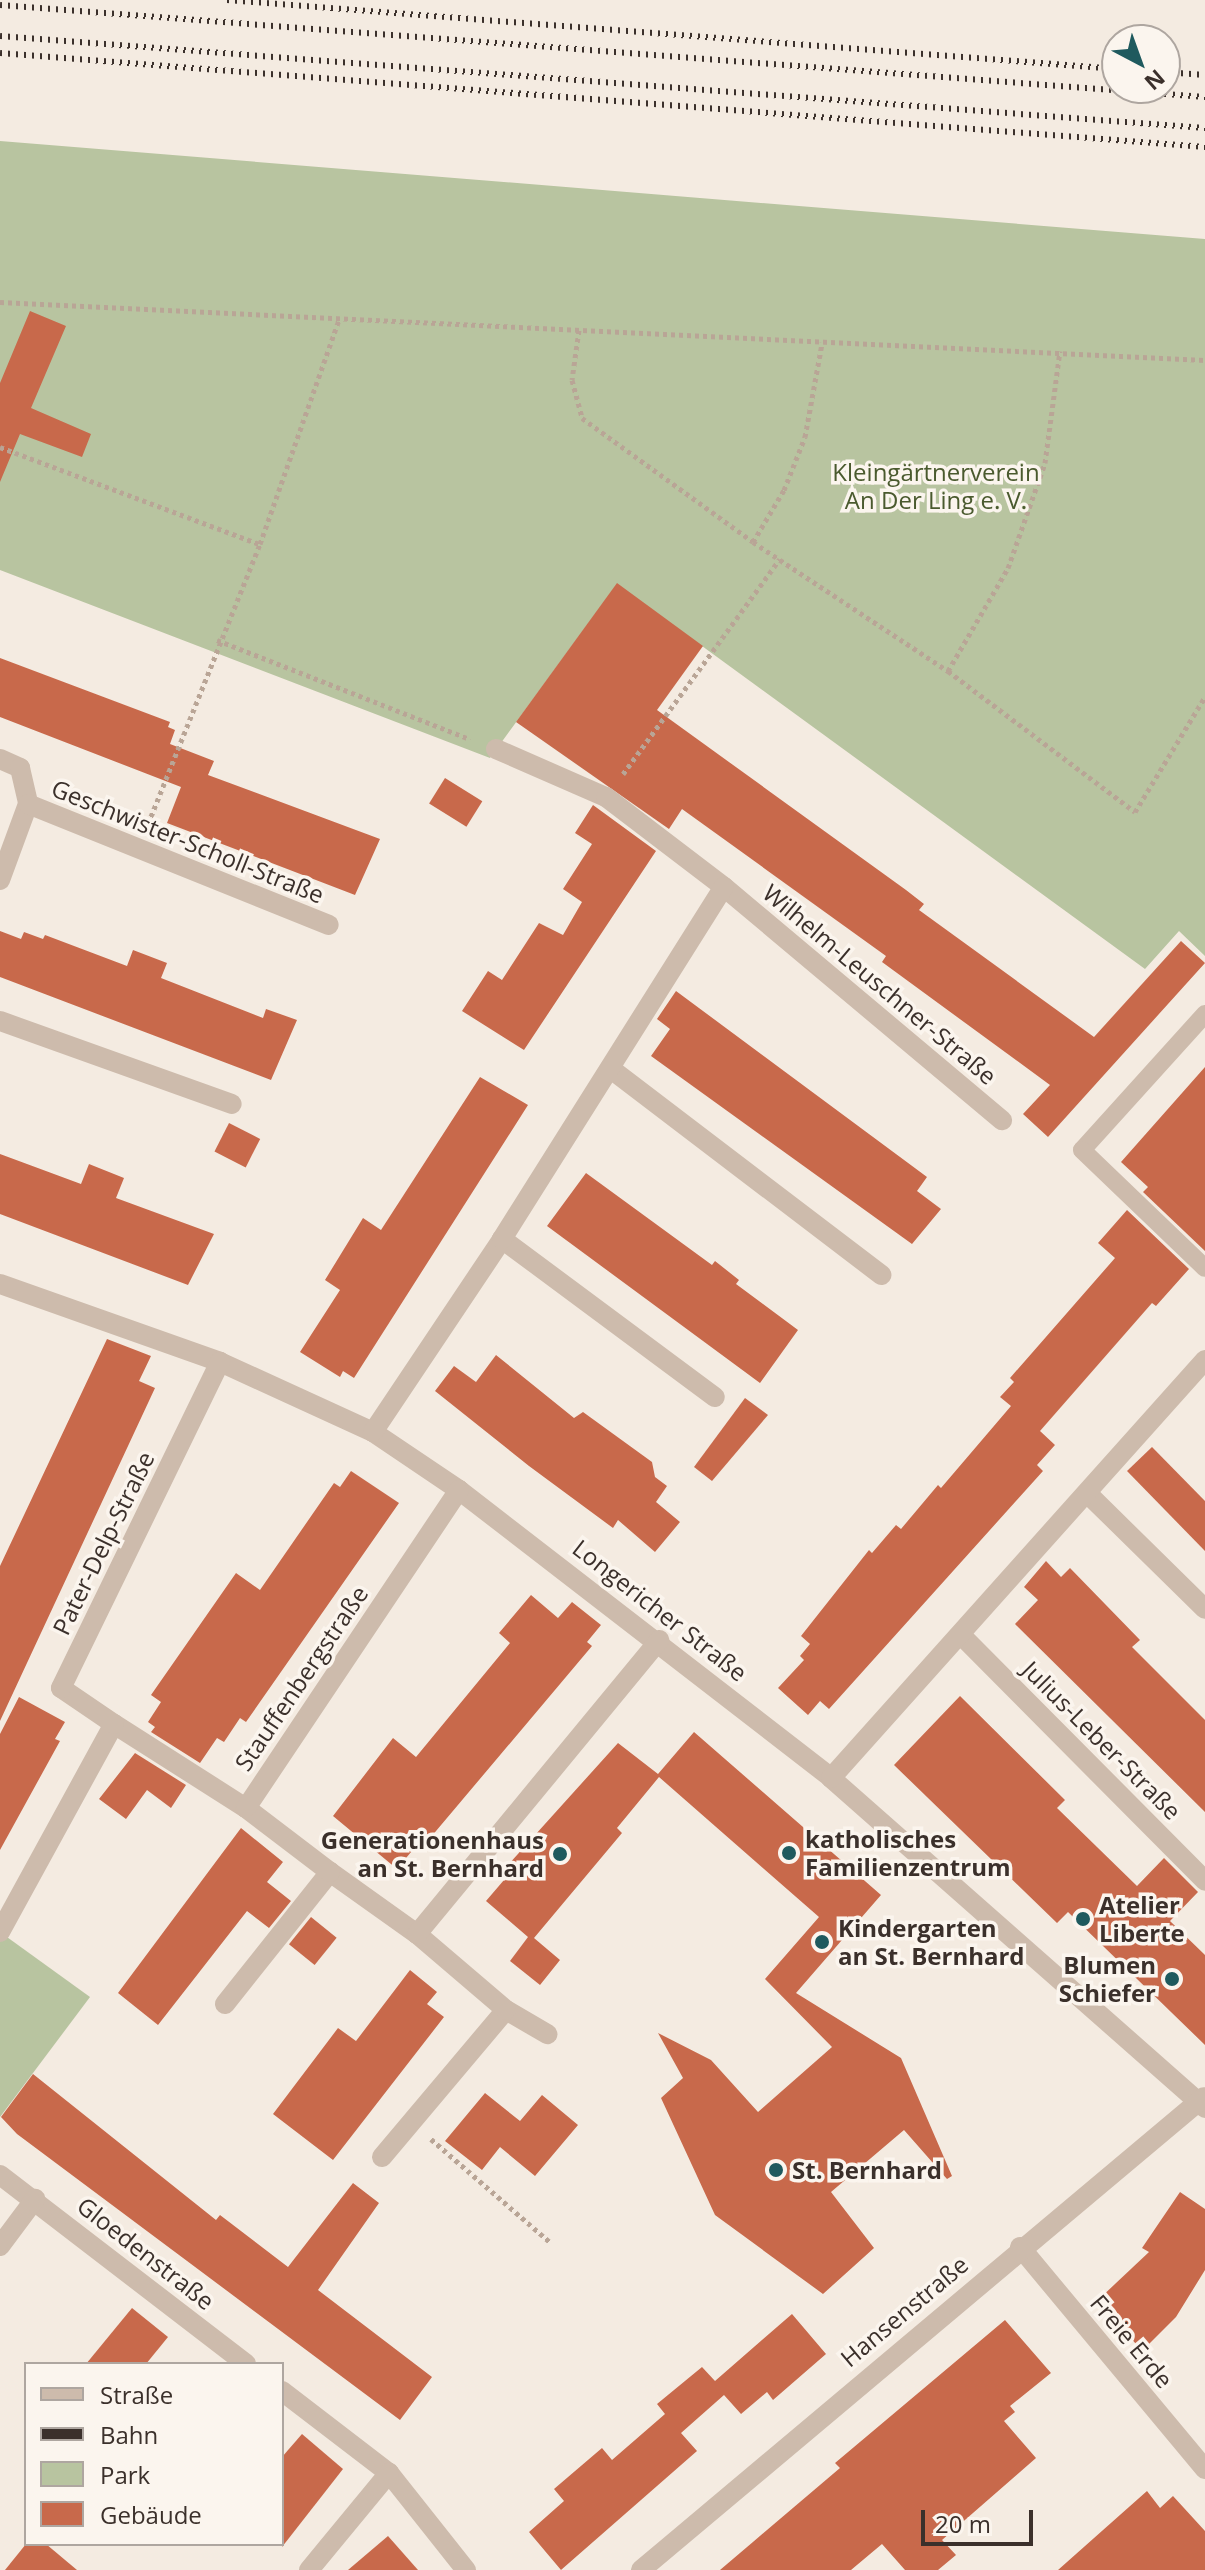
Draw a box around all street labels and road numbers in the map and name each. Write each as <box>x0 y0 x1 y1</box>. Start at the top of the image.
street label: Geschwister-Scholl-Straße <box>48 773 328 909</box>
street label: Wilhelm-Leuschner-Straße <box>757 878 1003 1090</box>
street label: Pater-Delp-Straße <box>46 1447 160 1639</box>
street label: Longericher Straße <box>567 1533 753 1687</box>
street label: Stauffenbergstraße <box>228 1580 374 1776</box>
street label: Julius-Leber-Straße <box>1017 1655 1187 1825</box>
street label: Gloedenstraße <box>72 2191 220 2315</box>
street label: Hansenstraße <box>835 2250 973 2372</box>
street label: Freie Erde <box>1085 2289 1179 2393</box>

